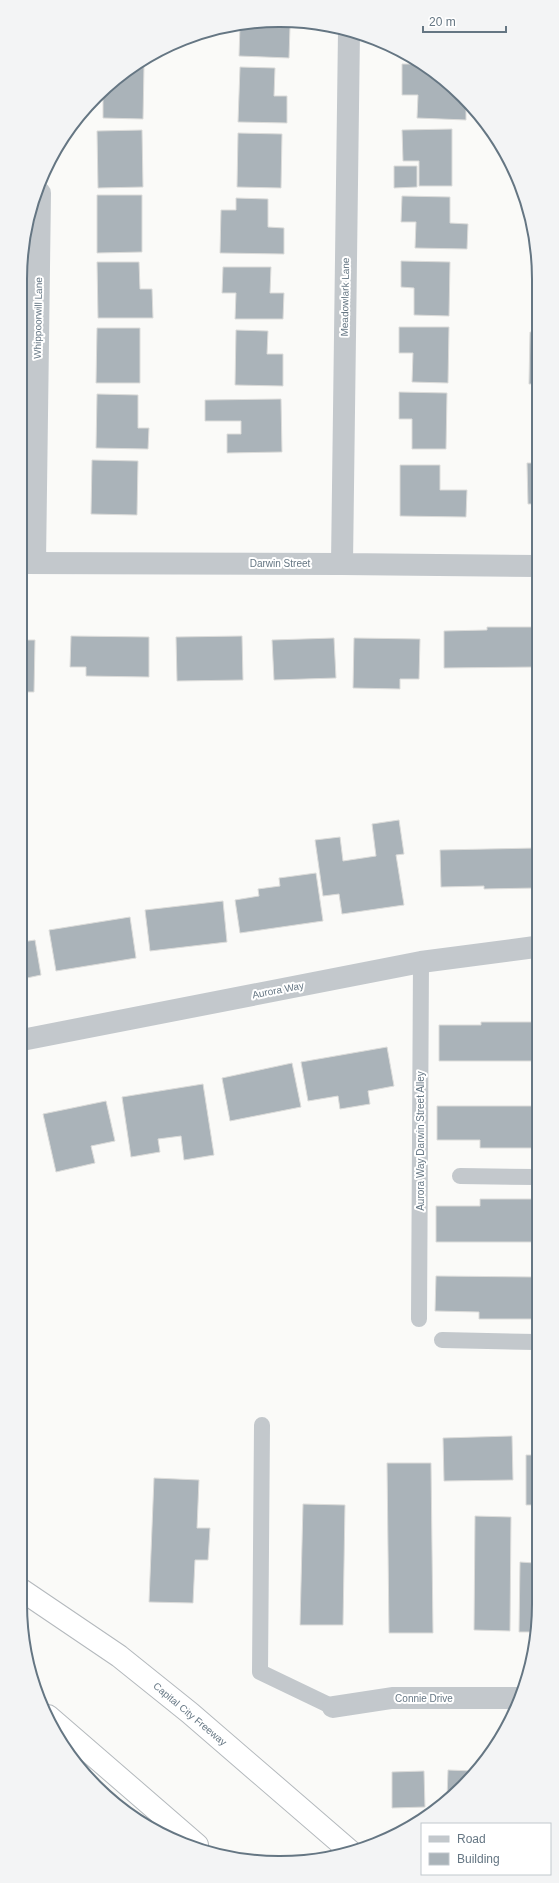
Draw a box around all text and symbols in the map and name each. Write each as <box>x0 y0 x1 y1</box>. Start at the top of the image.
scale bar <box>423 8 506 34</box>
text: 20 m <box>429 15 456 29</box>
street label: Meadowlark Lane <box>339 257 351 337</box>
street label: Whippoorwill Lane <box>32 277 44 359</box>
street label: Darwin Street <box>250 558 311 569</box>
street label: Aurora Way <box>251 980 305 1000</box>
street label: Aurora Way Darwin Street Alley <box>415 1071 426 1211</box>
street label: Capital City Freeway <box>151 1680 229 1748</box>
street label: Connie Drive <box>395 1693 453 1704</box>
legend <box>421 1823 551 1875</box>
text: Road <box>457 1832 486 1846</box>
text: Building <box>457 1852 500 1866</box>

